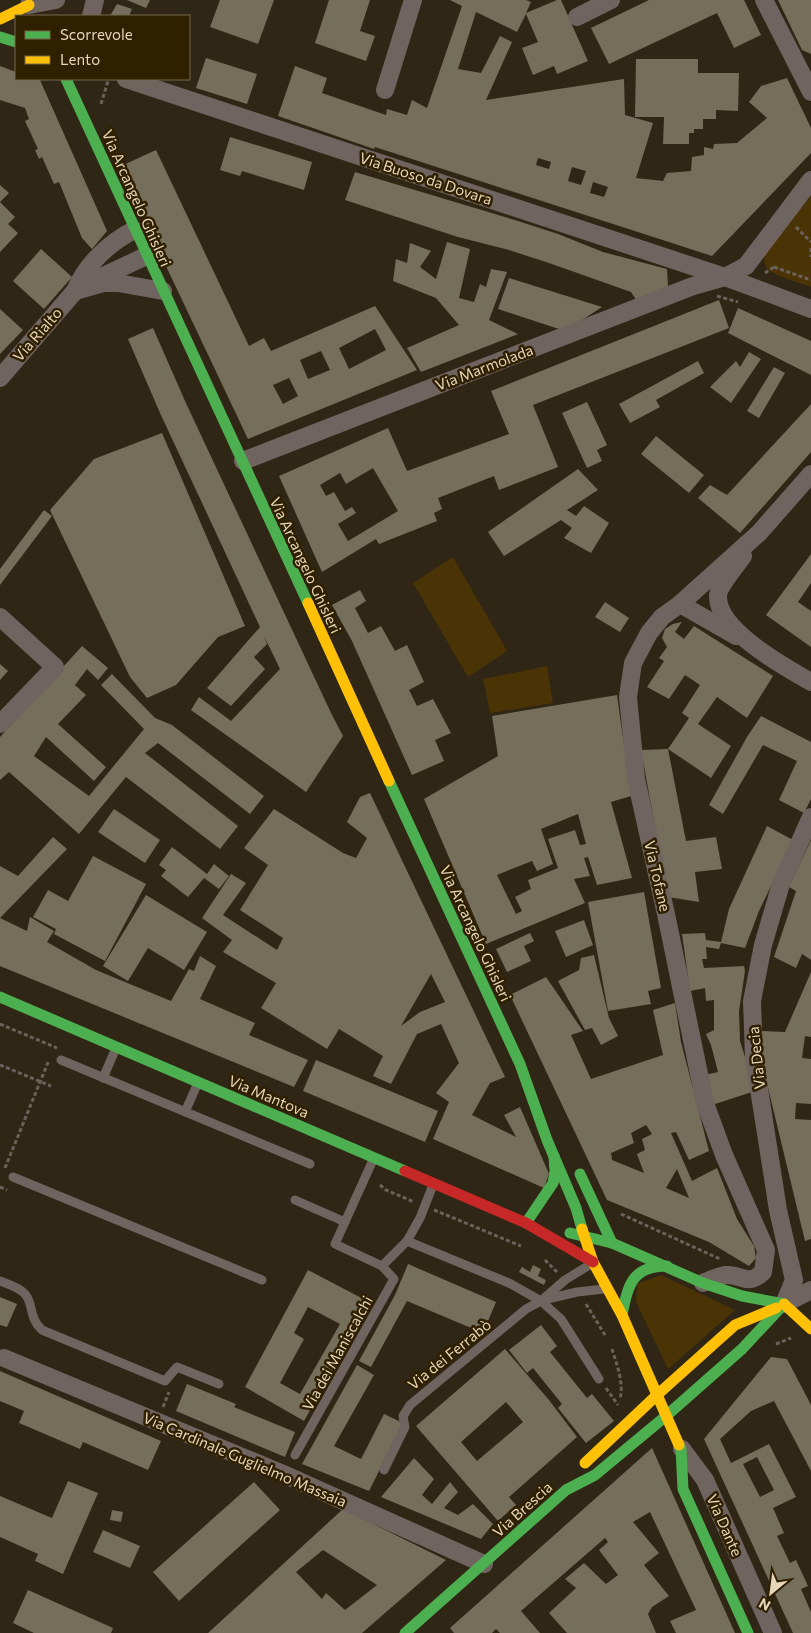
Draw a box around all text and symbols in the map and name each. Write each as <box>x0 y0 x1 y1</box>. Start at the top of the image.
legend <box>15 15 190 80</box>
text: Scorrevole <box>60 25 133 43</box>
text: Lento <box>60 50 100 68</box>
street label: Via Arcangelo Ghisleri <box>99 127 175 269</box>
street label: Via Buoso da Dovara <box>357 148 495 208</box>
street label: Via Rialto <box>9 303 65 365</box>
street label: Via Marmolada <box>433 340 535 394</box>
street label: Via Arcangelo Ghisleri <box>267 494 345 636</box>
street label: Via Tofane <box>641 839 675 913</box>
street label: Via Arcangelo Ghisleri <box>437 862 515 1004</box>
street label: Via Decia <box>744 1026 768 1090</box>
street label: Via Mantova <box>226 1071 312 1121</box>
street label: Via dei Maniscalchi <box>298 1292 376 1414</box>
street label: Via dei Ferrabò <box>404 1315 494 1393</box>
street label: Via Cardinale Guglielmo Massaia <box>141 1408 349 1510</box>
street label: Via Brescia <box>488 1478 556 1540</box>
street label: Via Dante <box>703 1491 747 1559</box>
north arrow <box>746 1568 796 1618</box>
text: N <box>756 1595 773 1615</box>

